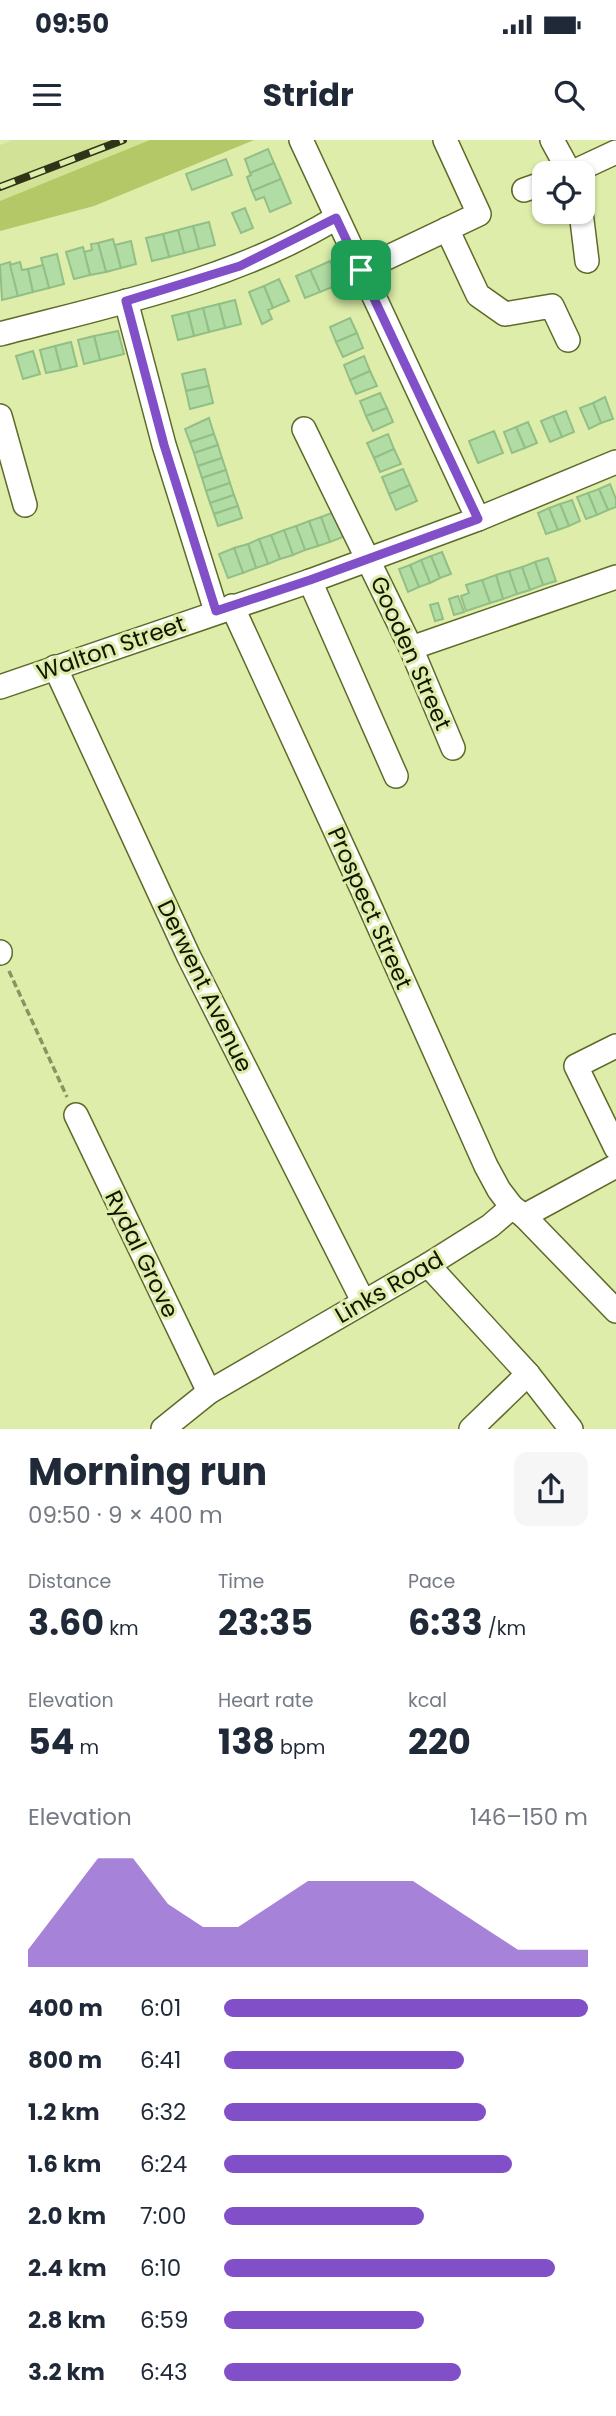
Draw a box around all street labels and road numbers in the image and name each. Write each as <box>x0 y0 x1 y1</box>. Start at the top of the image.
street label: Gooden Street <box>363 571 459 735</box>
street label: Walton Street <box>33 608 189 688</box>
street label: Prospect Street <box>320 822 420 994</box>
street label: Derwent Avenue <box>149 895 261 1077</box>
street label: Rydal Grove <box>97 1185 187 1323</box>
street label: Links Road <box>329 1243 449 1331</box>

